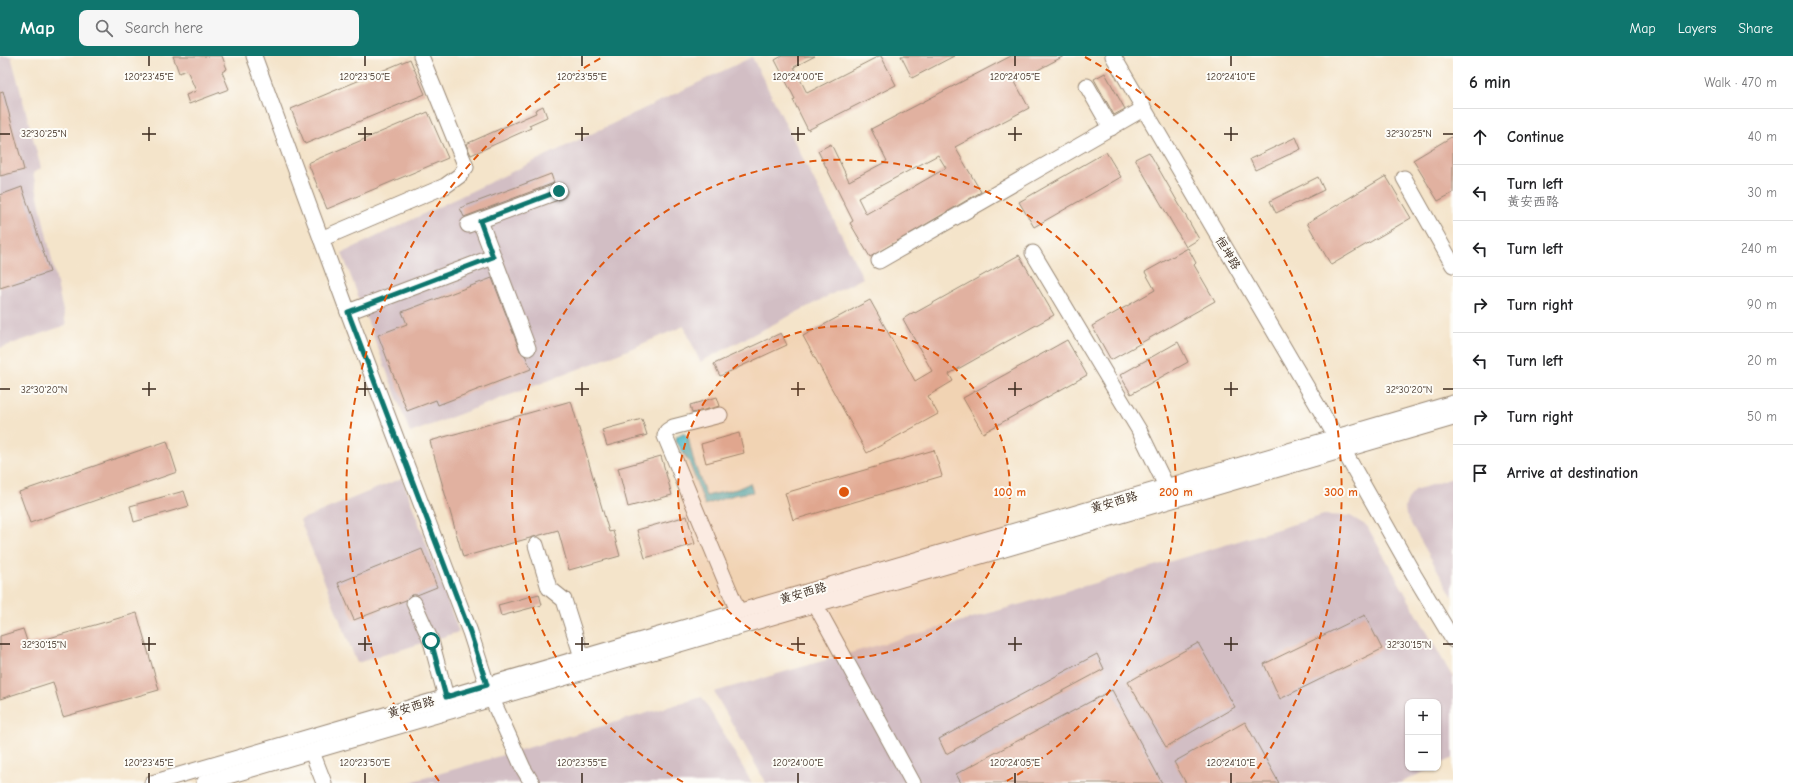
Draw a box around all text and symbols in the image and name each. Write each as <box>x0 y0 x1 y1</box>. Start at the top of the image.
search box <box>79 10 359 46</box>
text: Map <box>20 17 55 39</box>
icon: search <box>93 17 115 39</box>
text: Search here <box>125 19 203 37</box>
text: Map <box>1629 20 1656 37</box>
text: Layers <box>1678 20 1716 37</box>
text: Share <box>1738 20 1773 37</box>
text: 120°23'45"E <box>124 71 174 83</box>
text: 120°23'50"E <box>340 71 390 83</box>
text: 120°23'55"E <box>557 71 607 83</box>
text: 120°24'00"E <box>773 71 823 83</box>
text: 120°24'05"E <box>990 71 1040 83</box>
text: 120°24'10"E <box>1207 71 1255 83</box>
text: 6 min <box>1469 73 1511 92</box>
text: Walk · 470 m <box>1704 75 1777 90</box>
icon: ahead <box>1469 126 1491 148</box>
text: 32°30'25"N <box>21 128 67 140</box>
text: 32°30'25"N <box>1386 128 1432 140</box>
text: Continue <box>1507 128 1564 146</box>
text: 40 m <box>1748 129 1777 144</box>
text: Turn left <box>1507 175 1563 193</box>
route end <box>550 182 568 200</box>
icon: left <box>1469 182 1491 204</box>
text: 30 m <box>1747 185 1777 200</box>
text: 黄安西路 <box>1507 194 1559 209</box>
street label: 恒坤路 <box>1213 234 1243 272</box>
icon: left <box>1469 238 1491 260</box>
text: Turn left <box>1507 240 1563 258</box>
text: 240 m <box>1741 241 1777 256</box>
icon: right <box>1469 294 1491 316</box>
text: Turn right <box>1507 296 1573 314</box>
text: 90 m <box>1747 297 1777 312</box>
icon: left <box>1469 350 1491 372</box>
text: Turn left <box>1507 352 1563 370</box>
text: 20 m <box>1747 353 1777 368</box>
text: 32°30'20"N <box>21 384 67 396</box>
text: 32°30'20"N <box>1386 384 1432 396</box>
icon: right <box>1469 406 1491 428</box>
text: Turn right <box>1507 408 1573 426</box>
text: 50 m <box>1747 409 1777 424</box>
icon: arrive <box>1469 462 1491 484</box>
text: Arrive at destination <box>1507 464 1638 482</box>
centre of rings <box>837 485 851 499</box>
text: 100 m <box>994 485 1026 499</box>
text: 200 m <box>1159 485 1193 499</box>
text: 300 m <box>1324 485 1358 499</box>
street label: 黄安西路 <box>1089 489 1139 515</box>
street label: 黄安西路 <box>778 580 828 606</box>
route start <box>422 632 440 650</box>
text: 32°30'15"N <box>22 639 66 651</box>
text: 32°30'15"N <box>1387 639 1431 651</box>
street label: 黄安西路 <box>386 694 436 720</box>
map controls <box>1405 699 1441 771</box>
button: + <box>1405 699 1441 735</box>
button: − <box>1405 735 1441 771</box>
text: 120°23'45"E <box>124 757 174 769</box>
text: 120°23'50"E <box>340 757 390 769</box>
text: 120°23'55"E <box>557 757 607 769</box>
text: 120°24'00"E <box>773 757 823 769</box>
text: 120°24'05"E <box>990 757 1040 769</box>
text: 120°24'10"E <box>1207 757 1255 769</box>

